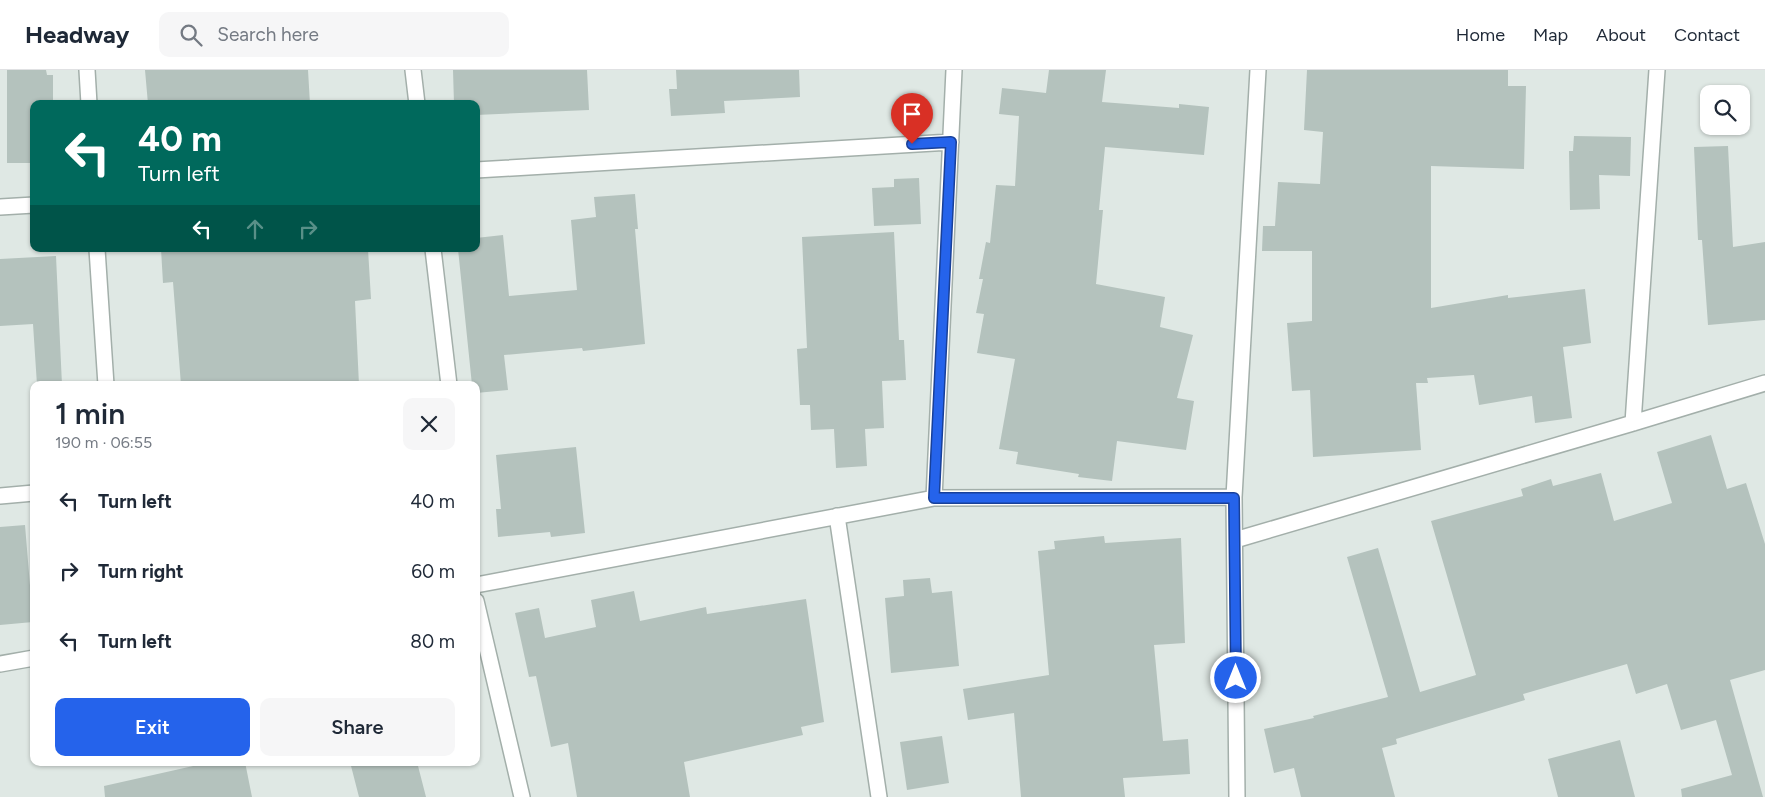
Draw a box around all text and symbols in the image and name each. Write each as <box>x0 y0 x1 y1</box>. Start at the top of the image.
search box <box>159 12 509 57</box>
text: Headway <box>25 20 129 49</box>
icon: search <box>177 21 205 49</box>
text: Search here <box>217 23 319 46</box>
text: Home <box>1456 24 1505 46</box>
text: Map <box>1533 24 1568 46</box>
text: About <box>1596 24 1646 46</box>
text: Contact <box>1674 24 1740 46</box>
map controls <box>1700 85 1750 135</box>
button: search <box>1700 85 1750 135</box>
pin <box>891 93 933 144</box>
icon: arrive <box>898 100 926 128</box>
text: 40 m <box>138 118 222 160</box>
icon: left <box>55 120 120 185</box>
text: Turn left <box>138 160 220 187</box>
icon: left <box>188 215 216 243</box>
icon: ahead <box>241 215 269 243</box>
icon: right <box>294 215 322 243</box>
text: 1 min <box>55 395 125 432</box>
button: close <box>403 398 455 450</box>
text: 190 m · 06:55 <box>55 433 152 452</box>
icon: left <box>55 487 83 515</box>
text: Turn left <box>98 490 172 513</box>
text: 40 m <box>410 490 455 513</box>
icon: right <box>55 557 83 585</box>
text: Turn right <box>98 560 184 583</box>
text: 60 m <box>411 560 455 583</box>
icon: left <box>55 627 83 655</box>
text: Turn left <box>98 630 172 653</box>
text: 80 m <box>410 630 455 653</box>
position arrow <box>1209 651 1261 703</box>
button: Exit <box>55 698 250 756</box>
button: Share <box>260 698 455 756</box>

